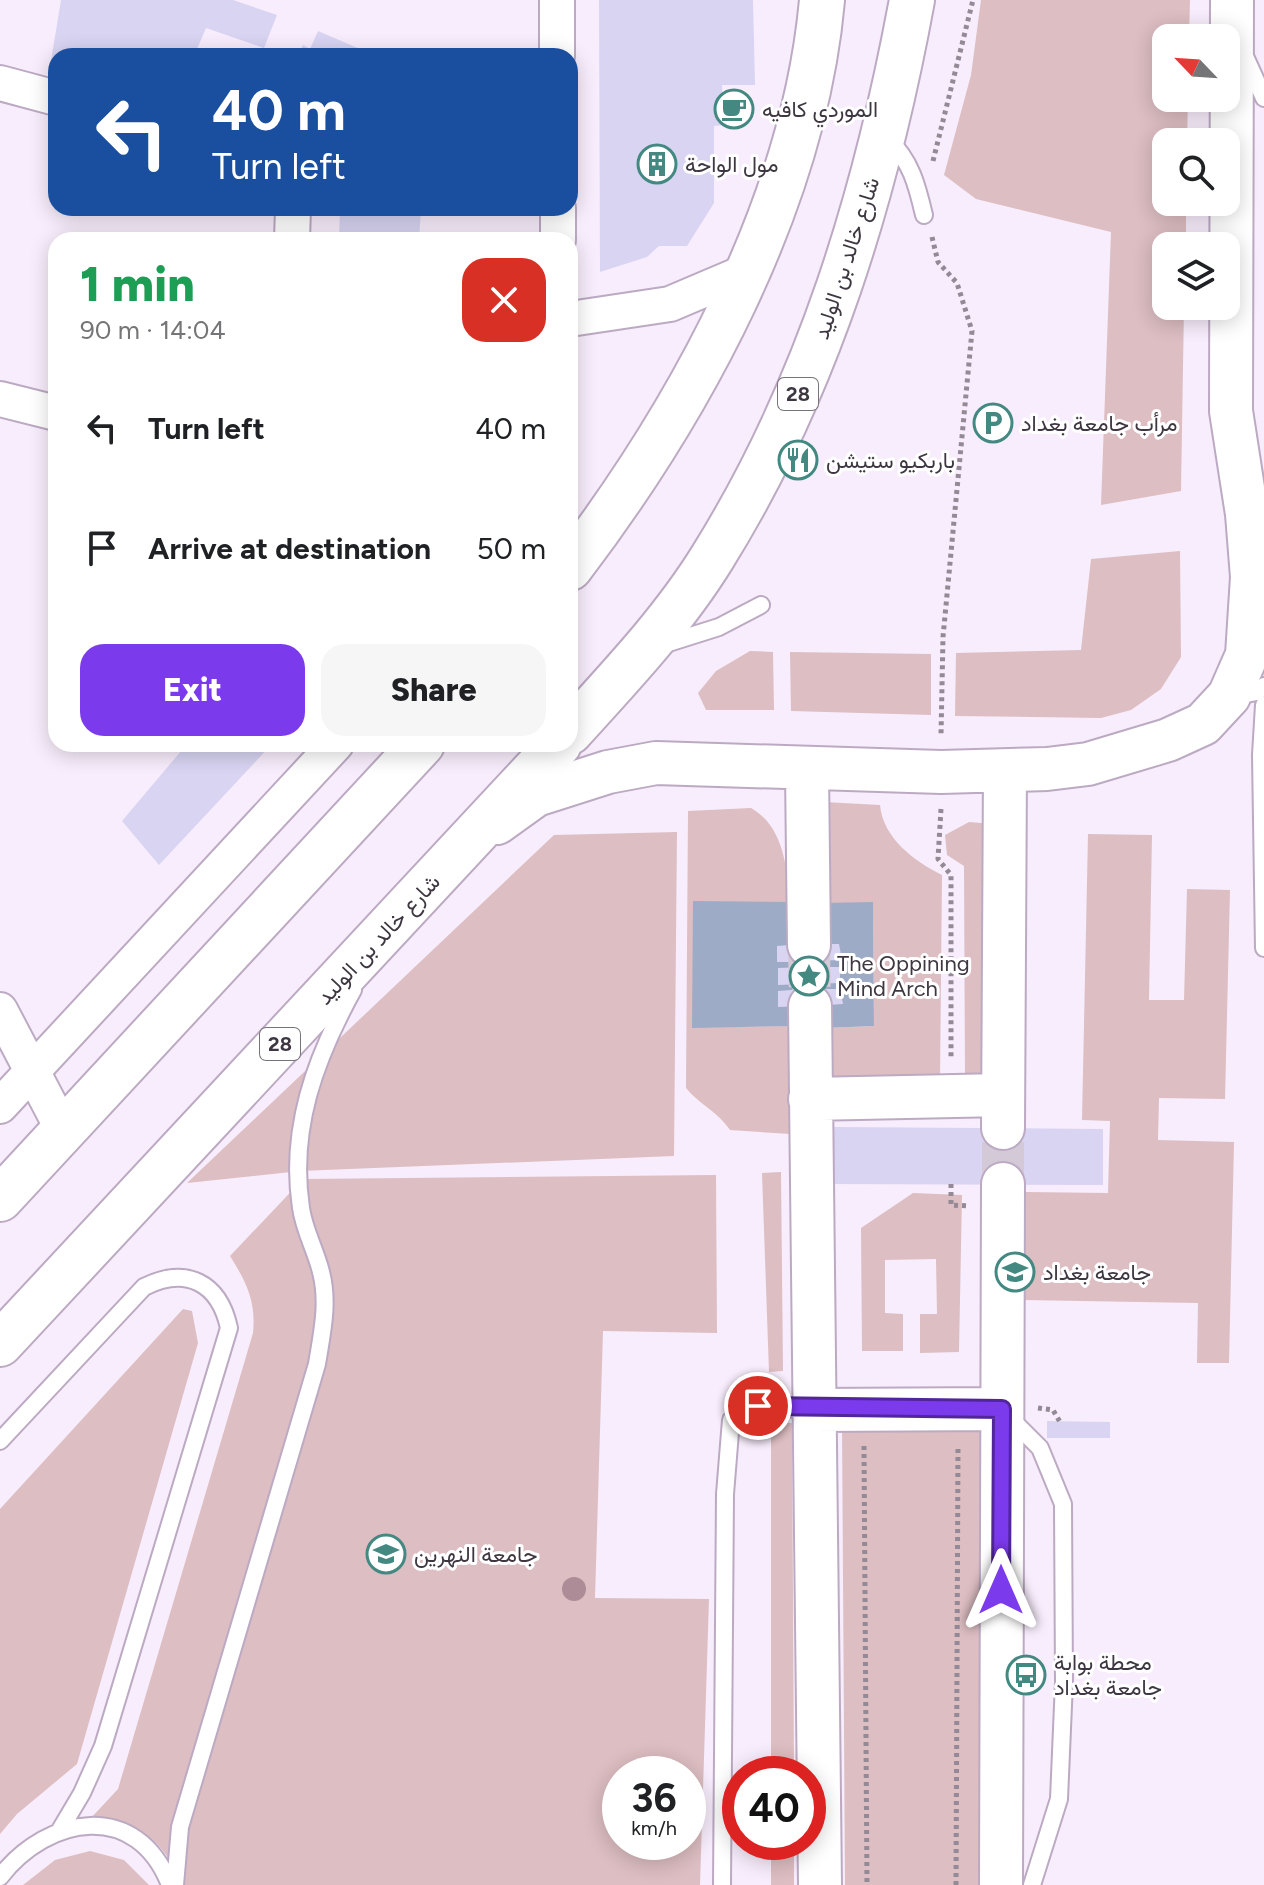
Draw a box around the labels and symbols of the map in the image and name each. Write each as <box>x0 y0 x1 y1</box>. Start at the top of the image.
north arrow <box>1152 24 1240 112</box>
cafe icon: الموردي كافيه <box>713 88 755 130</box>
place label: الموردي كافيه <box>762 96 878 128</box>
building icon: مول الواحة <box>636 143 678 185</box>
place label: مول الواحة <box>685 151 779 178</box>
street label: شارع خالد بن الوليد <box>808 174 886 343</box>
road number: 28 <box>778 378 818 410</box>
parking icon: مرأب جامعة بغداد <box>972 402 1014 444</box>
place label: مرأب جامعة بغداد <box>1021 410 1178 437</box>
restaurant icon: باربكيو ستيشن <box>777 439 819 481</box>
place label: باربكيو ستيشن <box>826 447 955 474</box>
street label: شارع خالد بن الوليد <box>311 868 446 1011</box>
place label: The Oppining Mind Arch <box>837 950 970 1002</box>
place icon: The Oppining Mind Arch <box>788 955 830 997</box>
road number: 28 <box>260 1028 300 1060</box>
school or university icon: جامعة بغداد <box>994 1251 1036 1293</box>
place label: جامعة بغداد <box>1043 1259 1151 1286</box>
pin <box>724 1372 792 1440</box>
school or university icon: جامعة النهرين <box>365 1533 407 1575</box>
place label: جامعة النهرين <box>414 1541 537 1568</box>
position arrow <box>959 1548 1043 1632</box>
place label: محطة بوابة جامعة بغداد <box>1054 1649 1162 1701</box>
bus stop icon: محطة بوابة جامعة بغداد <box>1005 1654 1047 1696</box>
speed limit sign: 40 <box>722 1756 826 1860</box>

